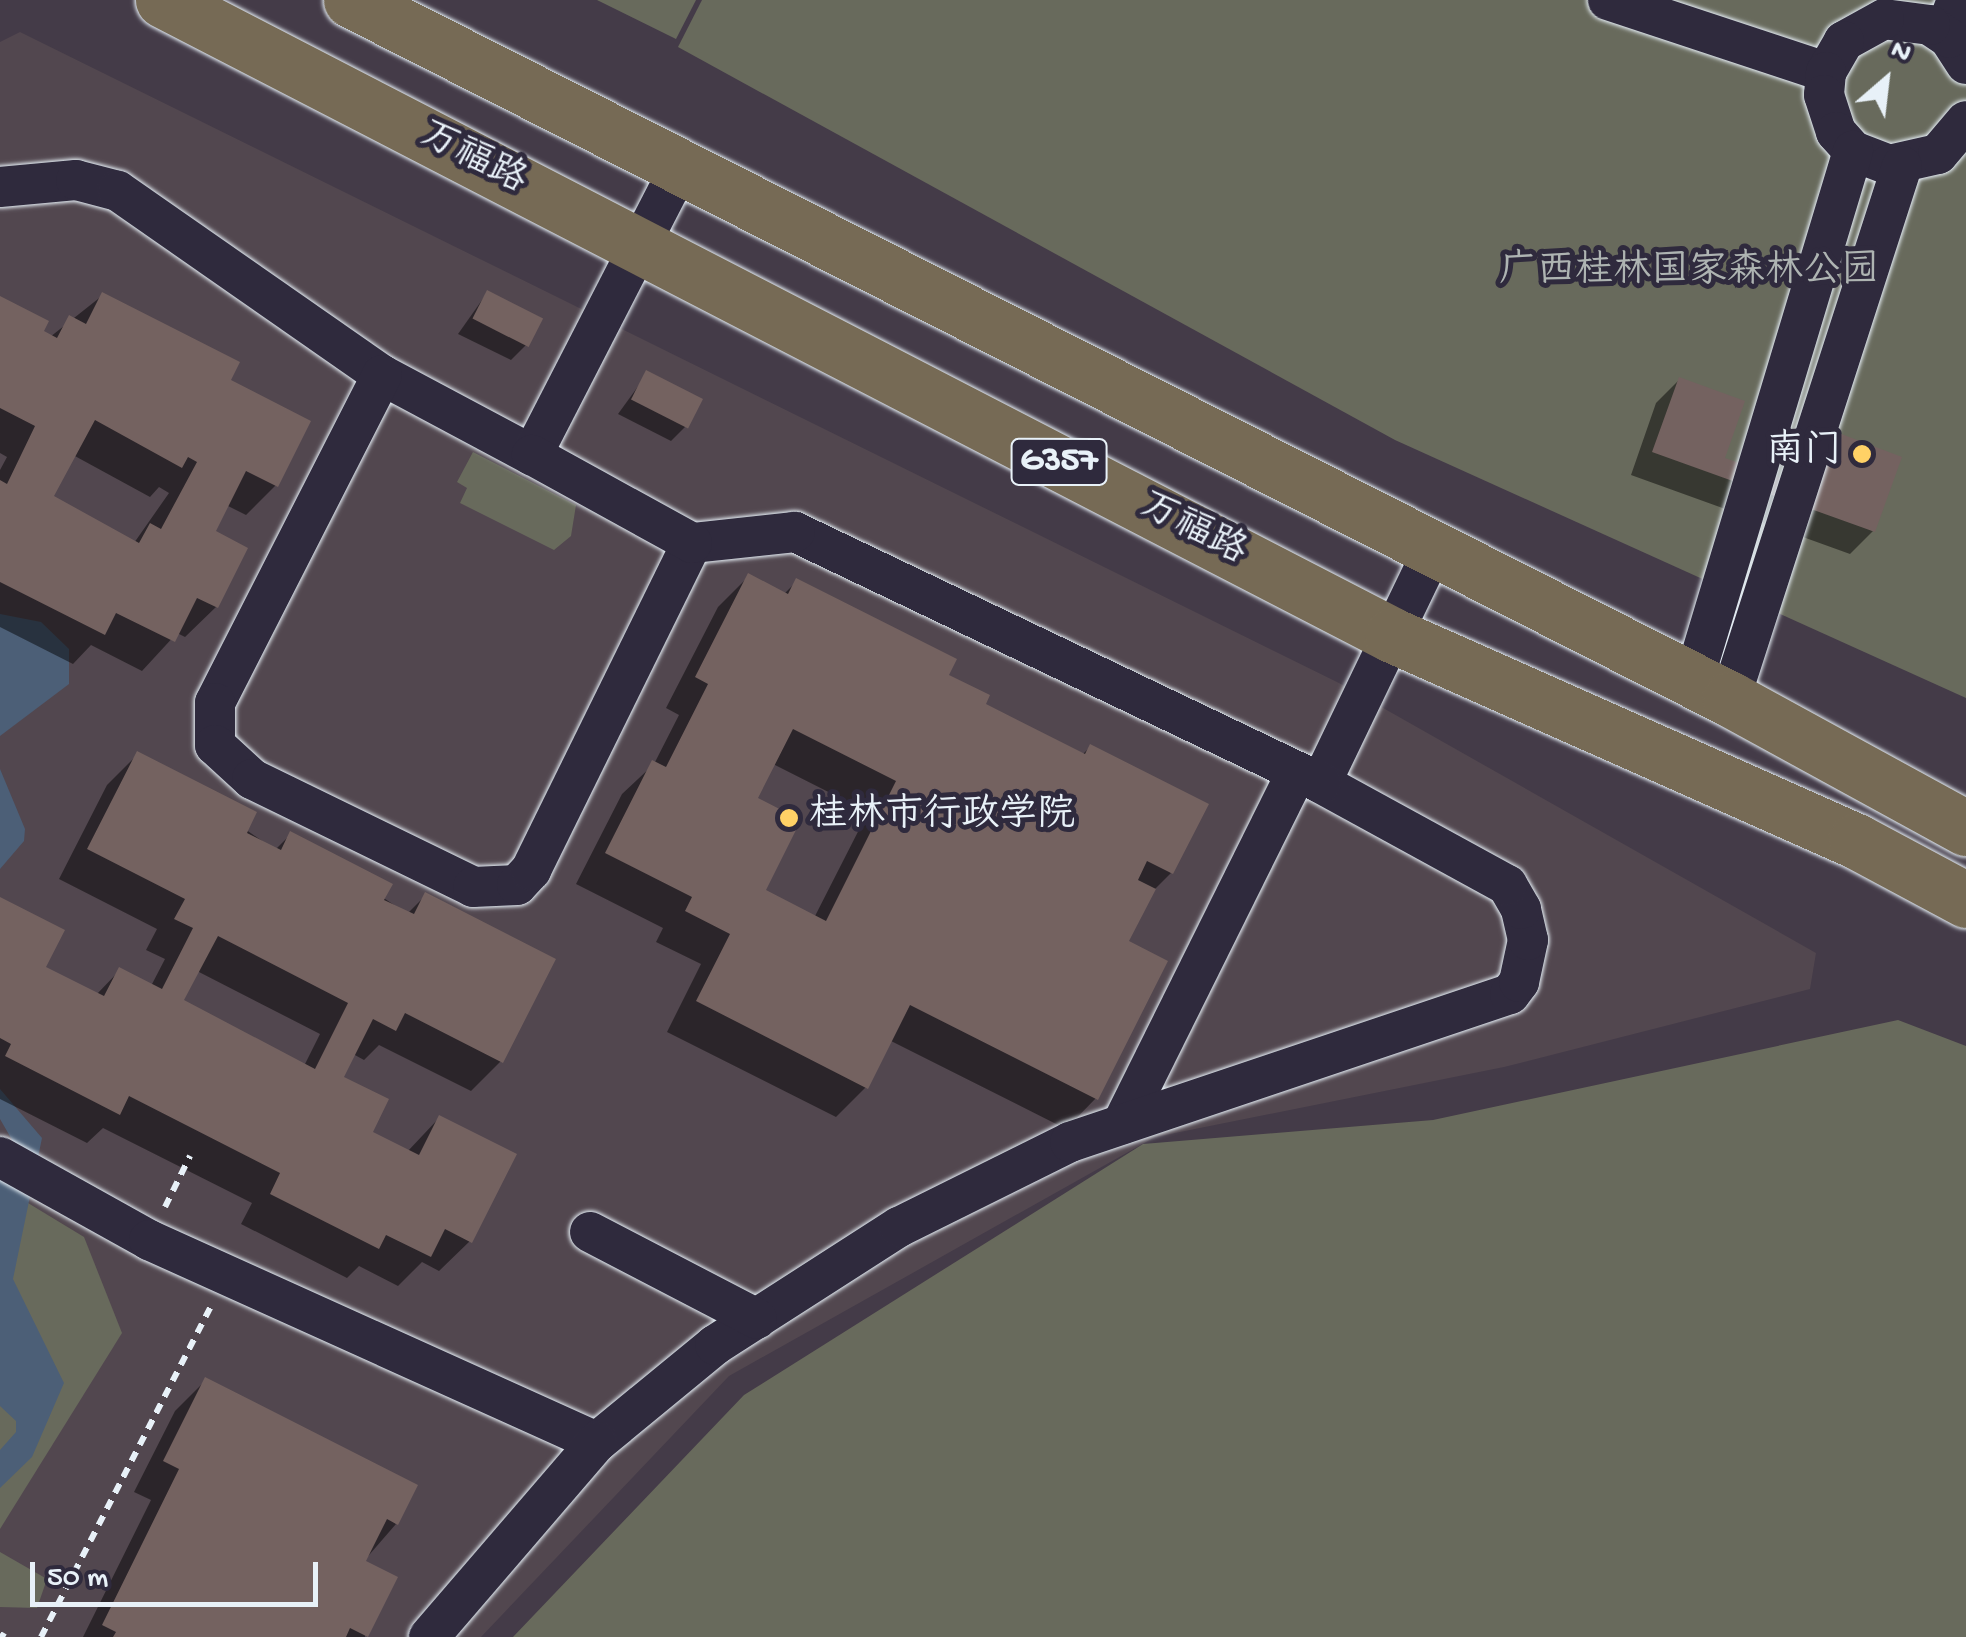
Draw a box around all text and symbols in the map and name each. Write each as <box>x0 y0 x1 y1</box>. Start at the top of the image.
north arrow <box>1836 30 1936 130</box>
text: N <box>1885 34 1916 72</box>
street label: 万福路 <box>411 114 533 206</box>
park label: 广西桂林国家森林公园 <box>1499 251 1879 297</box>
place label: 南门 <box>1766 431 1842 477</box>
road number: G357 <box>1009 432 1109 492</box>
marker: 南门 <box>1851 443 1873 465</box>
street label: 万福路 <box>1131 485 1253 577</box>
place label: 桂林市行政学院 <box>809 795 1075 841</box>
marker: 桂林市行政学院 <box>778 807 800 829</box>
scale bar <box>35 1542 322 1604</box>
text: 50 m <box>47 1562 108 1597</box>

